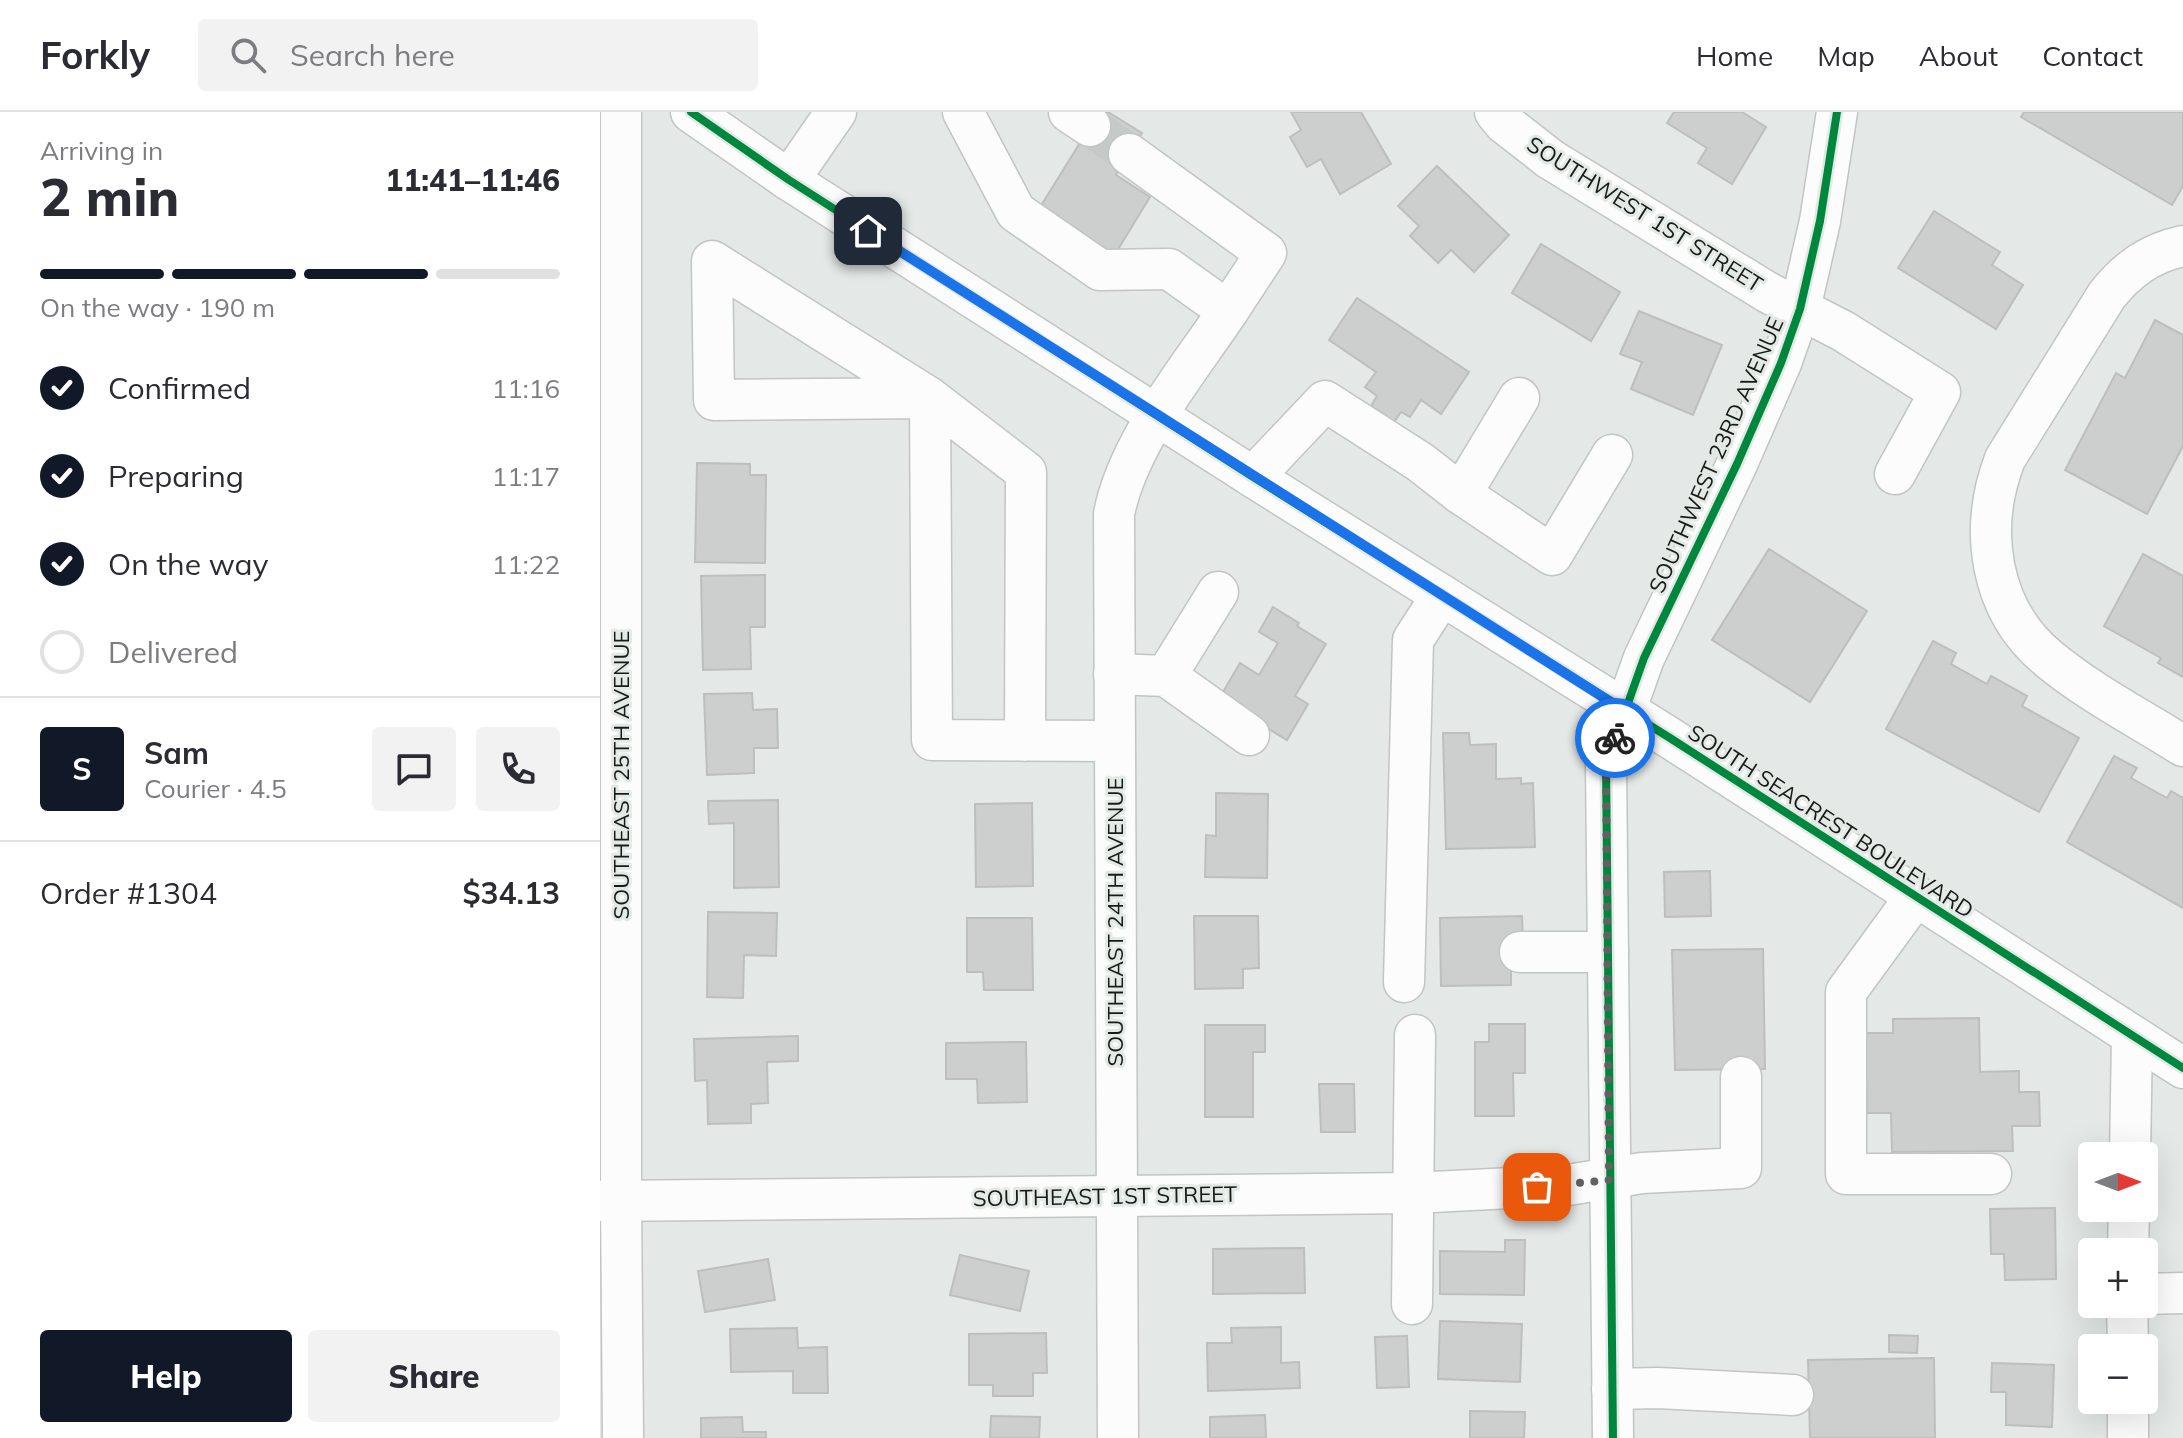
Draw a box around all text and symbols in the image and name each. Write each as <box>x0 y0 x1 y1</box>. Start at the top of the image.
search box <box>198 19 758 91</box>
text: Forkly <box>40 31 150 79</box>
icon: search <box>226 33 270 77</box>
text: Search here <box>290 36 455 74</box>
text: Home <box>1696 38 1773 73</box>
text: Map <box>1817 38 1875 73</box>
text: About <box>1919 38 1998 73</box>
text: Contact <box>2042 38 2143 73</box>
street label: SOUTHWEST 1ST STREET <box>1522 130 1768 298</box>
text: Arriving in <box>40 134 163 167</box>
text: 11:41–11:46 <box>385 161 560 199</box>
text: 2 min <box>40 164 179 229</box>
pin <box>834 197 902 265</box>
icon: home <box>846 209 890 253</box>
text: On the way · 190 m <box>40 291 275 324</box>
street label: SOUTHWEST 23RD AVENUE <box>1642 313 1790 597</box>
icon: check <box>40 366 84 410</box>
text: Confirmed <box>108 369 251 407</box>
text: 11:16 <box>492 372 560 405</box>
icon: check <box>40 454 84 498</box>
text: Preparing <box>108 457 244 495</box>
text: 11:17 <box>492 460 560 493</box>
icon: check <box>40 542 84 586</box>
text: On the way <box>108 545 268 583</box>
text: 11:22 <box>492 548 560 581</box>
street label: SOUTHEAST 25TH AVENUE <box>607 631 635 919</box>
text: Delivered <box>108 633 238 671</box>
courier <box>1575 698 1655 778</box>
icon: bike <box>1593 716 1637 760</box>
street label: SOUTH SEACREST BOULEVARD <box>1683 718 1979 924</box>
button: chat <box>372 727 456 811</box>
button: phone <box>476 727 560 811</box>
text: Sam <box>144 734 209 772</box>
text: S <box>72 750 92 788</box>
text: Courier · 4.5 <box>144 772 287 805</box>
street label: SOUTHEAST 24TH AVENUE <box>1101 778 1129 1066</box>
text: Order #1304 <box>40 874 217 912</box>
text: $34.13 <box>463 874 560 912</box>
north arrow <box>2078 1142 2158 1222</box>
map controls <box>2078 1142 2158 1414</box>
pin <box>1503 1153 1571 1221</box>
icon: bag <box>1515 1165 1559 1209</box>
street label: SOUTHEAST 1ST STREET <box>973 1180 1237 1212</box>
button: + <box>2078 1238 2158 1318</box>
button: Help <box>40 1330 292 1422</box>
button: Share <box>308 1330 560 1422</box>
button: − <box>2078 1334 2158 1414</box>

